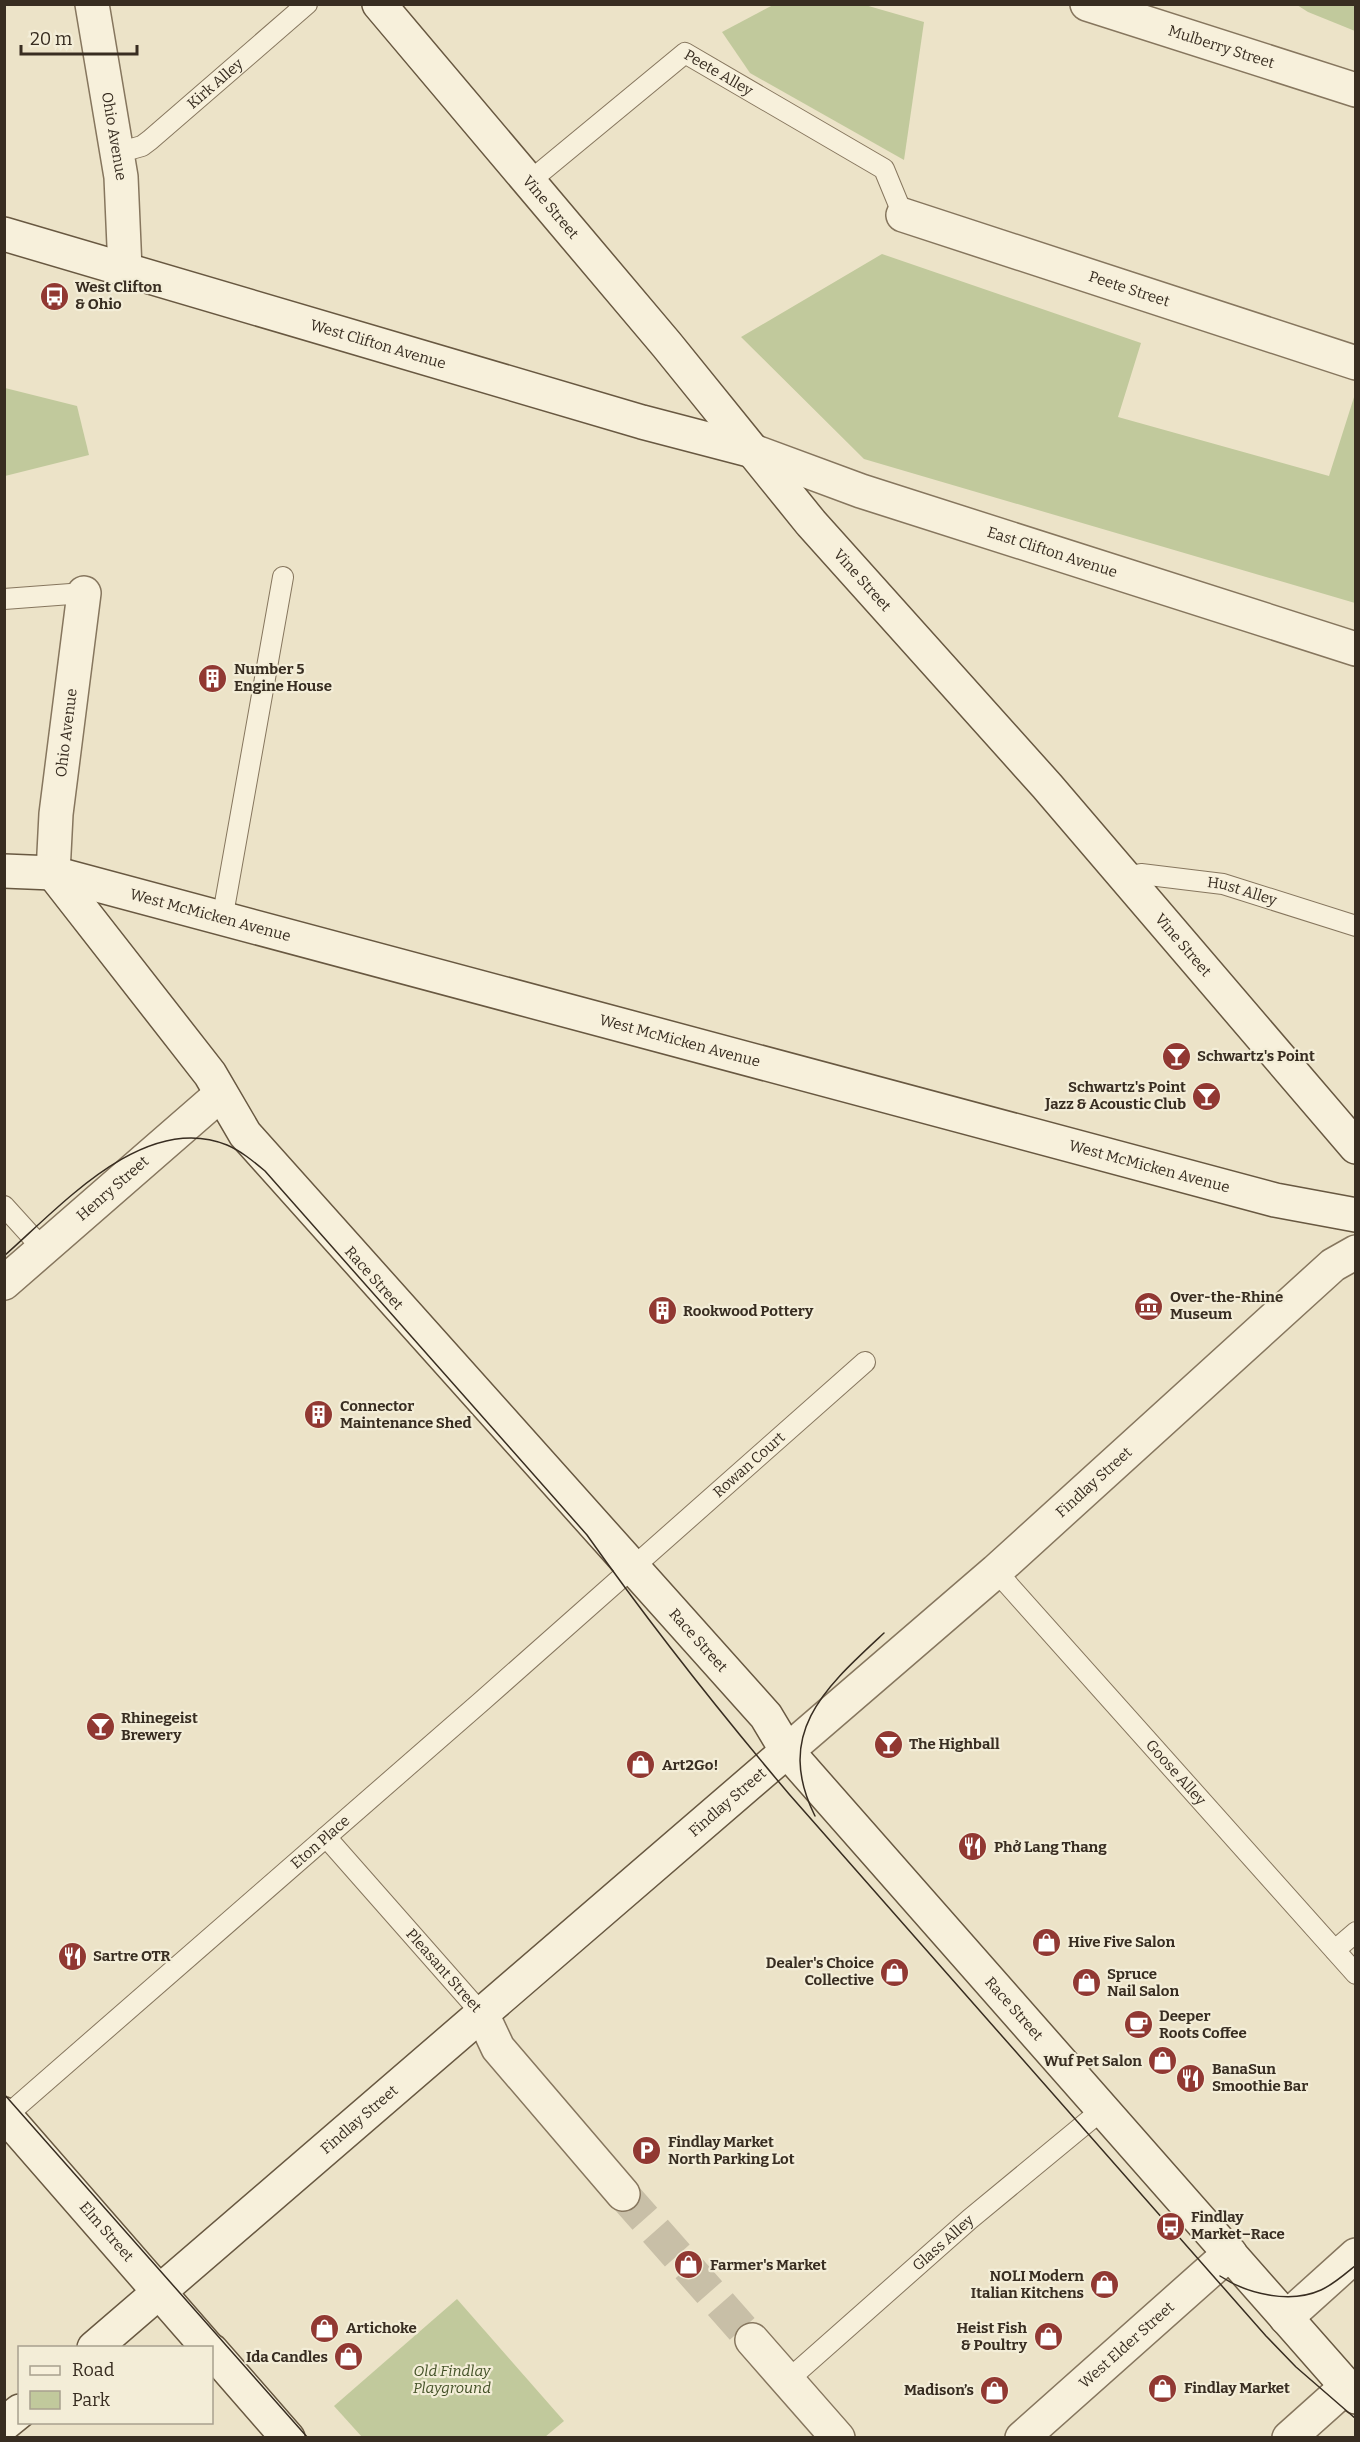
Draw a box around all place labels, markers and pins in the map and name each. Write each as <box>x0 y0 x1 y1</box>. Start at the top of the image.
place label: West Clifton & Ohio <box>75 278 162 313</box>
bus stop icon: West Clifton & Ohio <box>38 280 70 312</box>
place label: Number 5 Engine House <box>234 660 332 695</box>
building icon: Number 5 Engine House <box>197 662 229 694</box>
bar icon: Schwartz's Point <box>1160 1040 1192 1072</box>
place label: Schwartz's Point <box>1197 1047 1315 1065</box>
place label: Schwartz's Point Jazz & Acoustic Club <box>1044 1078 1186 1113</box>
bar icon: Schwartz's Point Jazz & Acoustic Club <box>1191 1080 1223 1112</box>
place label: Over-the-Rhine Museum <box>1170 1288 1283 1323</box>
museum icon: Over-the-Rhine Museum <box>1133 1290 1165 1322</box>
building icon: Rookwood Pottery <box>646 1295 678 1327</box>
place label: Rookwood Pottery <box>683 1302 814 1320</box>
place label: Connector Maintenance Shed <box>340 1397 472 1432</box>
building icon: Connector Maintenance Shed <box>303 1399 335 1431</box>
place label: Rhinegeist Brewery <box>121 1709 198 1744</box>
bar icon: Rhinegeist Brewery <box>84 1711 116 1743</box>
bar icon: The Highball <box>872 1728 904 1760</box>
place label: The Highball <box>909 1735 1000 1753</box>
shop icon: Art2Go! <box>625 1749 657 1781</box>
place label: Art2Go! <box>662 1756 718 1774</box>
restaurant icon: Phở Lang Thang <box>957 1831 989 1863</box>
place label: Phở Lang Thang <box>994 1838 1107 1856</box>
shop icon: Hive Five Salon <box>1031 1926 1063 1958</box>
place label: Hive Five Salon <box>1068 1933 1175 1951</box>
restaurant icon: Sartre OTR <box>56 1940 88 1972</box>
place label: Sartre OTR <box>93 1947 170 1965</box>
place label: Dealer's Choice Collective <box>766 1954 874 1989</box>
shop icon: Dealer's Choice Collective <box>879 1956 911 1988</box>
place label: Spruce Nail Salon <box>1107 1965 1179 2000</box>
shop icon: Spruce Nail Salon <box>1070 1967 1102 1999</box>
place label: Deeper Roots Coffee <box>1159 2007 1247 2042</box>
cafe icon: Deeper Roots Coffee <box>1122 2009 1154 2041</box>
shop icon: Wuf Pet Salon <box>1147 2045 1179 2077</box>
place label: Wuf Pet Salon <box>1043 2052 1142 2070</box>
place label: BanaSun Smoothie Bar <box>1212 2060 1308 2095</box>
restaurant icon: BanaSun Smoothie Bar <box>1175 2062 1207 2094</box>
place label: Findlay Market North Parking Lot <box>668 2133 795 2168</box>
parking icon: Findlay Market North Parking Lot <box>631 2135 663 2167</box>
place label: Findlay Market–Race <box>1191 2208 1285 2243</box>
bus stop icon: Findlay Market–Race <box>1154 2210 1186 2242</box>
shop icon: Farmer's Market <box>673 2249 705 2281</box>
place label: Farmer's Market <box>710 2256 827 2274</box>
place label: NOLI Modern Italian Kitchens <box>971 2267 1084 2302</box>
shop icon: NOLI Modern Italian Kitchens <box>1089 2269 1121 2301</box>
shop icon: Artichoke <box>309 2312 341 2344</box>
place label: Artichoke <box>346 2319 417 2337</box>
place label: Heist Fish & Poultry <box>956 2319 1028 2354</box>
shop icon: Heist Fish & Poultry <box>1032 2321 1064 2353</box>
shop icon: Ida Candles <box>333 2341 365 2373</box>
place label: Ida Candles <box>246 2348 328 2366</box>
shop icon: Findlay Market <box>1147 2372 1179 2404</box>
shop icon: Madison’s <box>979 2374 1011 2406</box>
place label: Findlay Market <box>1184 2379 1290 2397</box>
place label: Madison’s <box>904 2381 974 2399</box>

